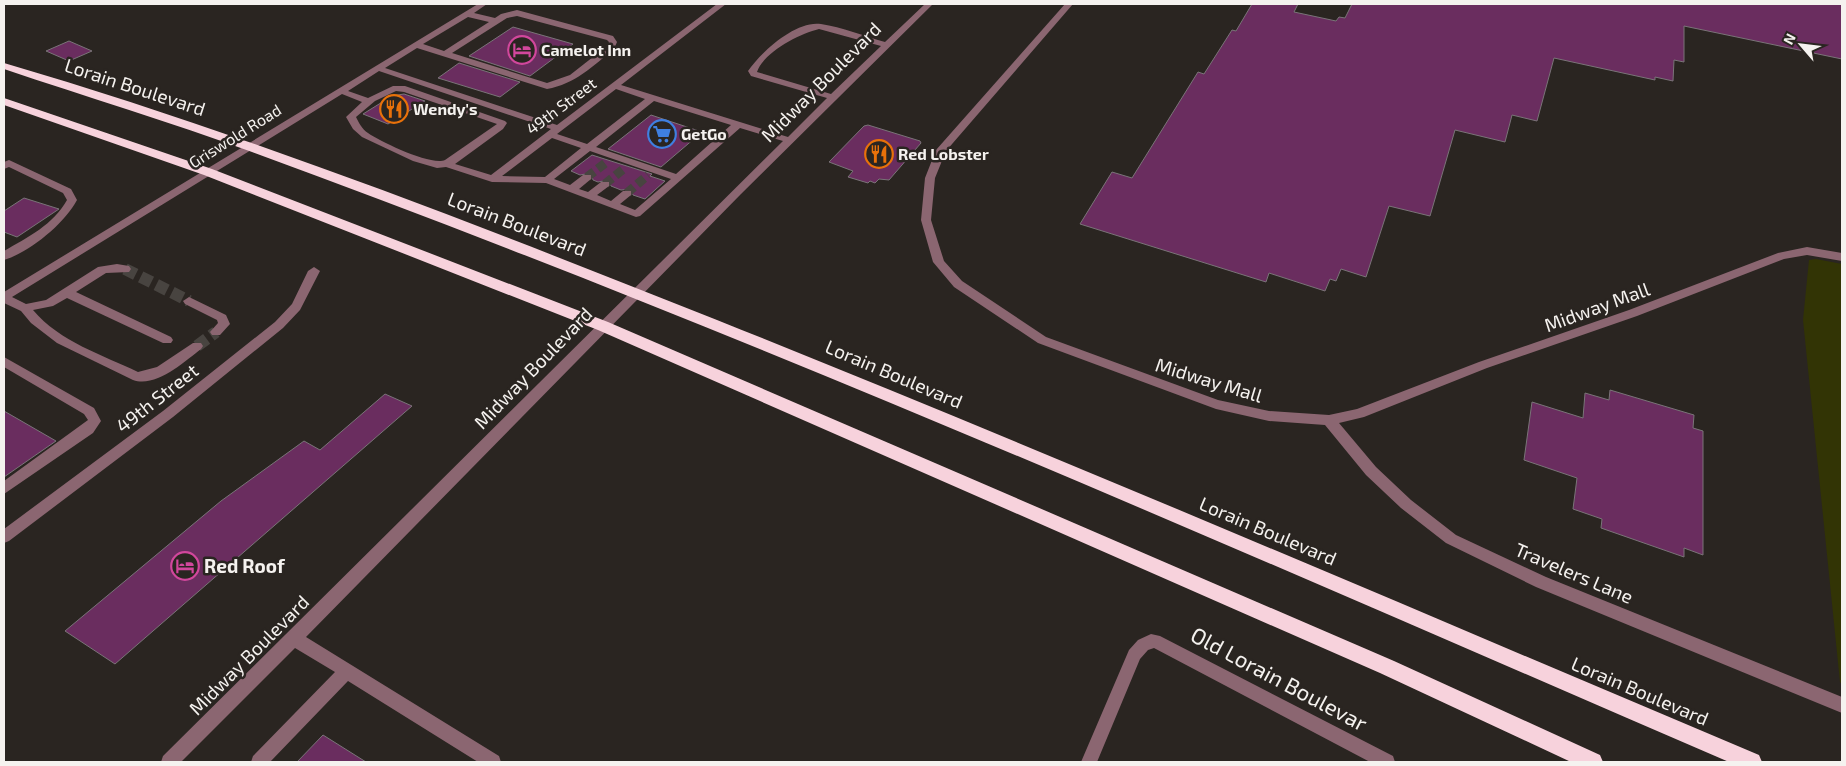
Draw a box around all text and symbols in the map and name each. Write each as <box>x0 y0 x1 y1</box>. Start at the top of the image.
street label: Midway Boulevard <box>756 17 885 146</box>
north arrow <box>1776 20 1826 70</box>
text: N <box>1779 30 1799 47</box>
hotel icon: Camelot Inn <box>507 35 537 65</box>
place label: Camelot Inn <box>541 40 631 59</box>
street label: Lorain Boulevard <box>62 53 208 120</box>
street label: 49th Street <box>522 73 599 138</box>
restaurant icon: Wendy's <box>379 94 409 124</box>
place label: Wendy's <box>413 99 478 119</box>
street label: Griswold Road <box>185 100 284 171</box>
supermarket icon: GetGo <box>647 119 677 149</box>
place label: GetGo <box>681 124 727 143</box>
restaurant icon: Red Lobster <box>864 139 894 169</box>
place label: Red Lobster <box>898 144 989 163</box>
street label: Lorain Boulevard <box>445 187 590 261</box>
street label: Midway Mall <box>1541 277 1653 336</box>
street label: Midway Boulevard <box>469 302 597 433</box>
street label: Lorain Boulevard <box>822 334 966 413</box>
street label: Midway Mall <box>1153 352 1266 407</box>
street label: 49th Street <box>111 358 202 437</box>
street label: Lorain Boulevard <box>1196 491 1340 570</box>
street label: Travelers Lane <box>1512 537 1637 608</box>
hotel icon: Red Roof <box>170 551 200 581</box>
place label: Red Roof <box>204 554 286 577</box>
street label: Midway Boulevard <box>184 590 313 719</box>
street label: Old Lorain Boulevar <box>1187 621 1372 736</box>
street label: Lorain Boulevard <box>1568 651 1712 730</box>

